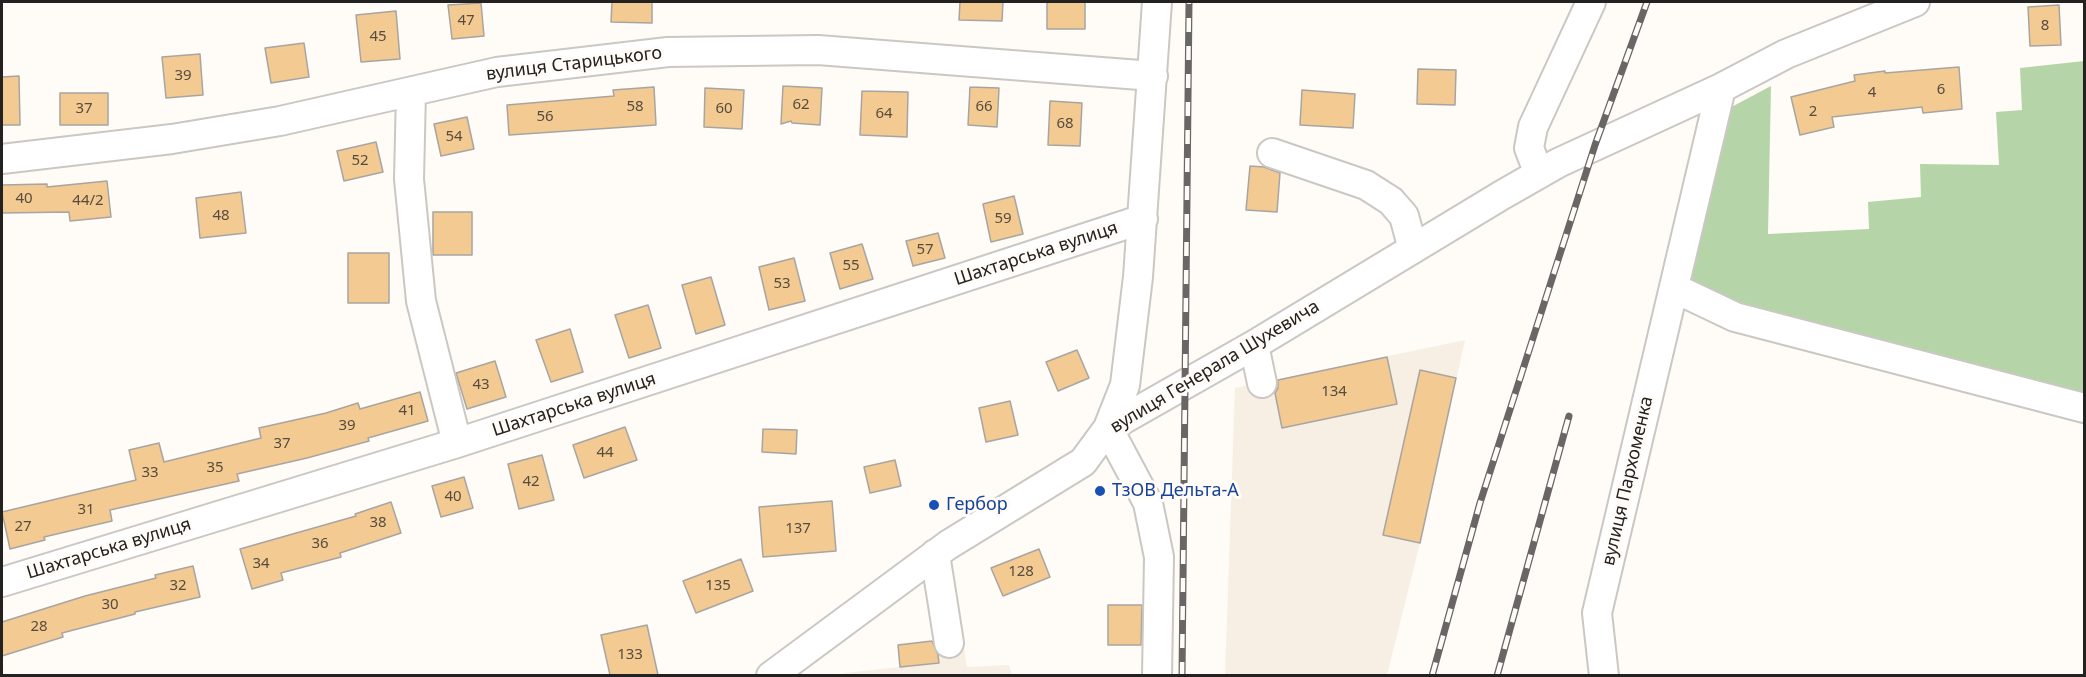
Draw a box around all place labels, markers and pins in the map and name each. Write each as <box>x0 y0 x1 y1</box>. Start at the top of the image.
place label: ТзОВ Дельта-А <box>1112 480 1239 502</box>
marker: ТзОВ Дельта-А <box>1093 484 1107 498</box>
place label: Гербор <box>946 494 1008 516</box>
marker: Гербор <box>927 498 941 512</box>

